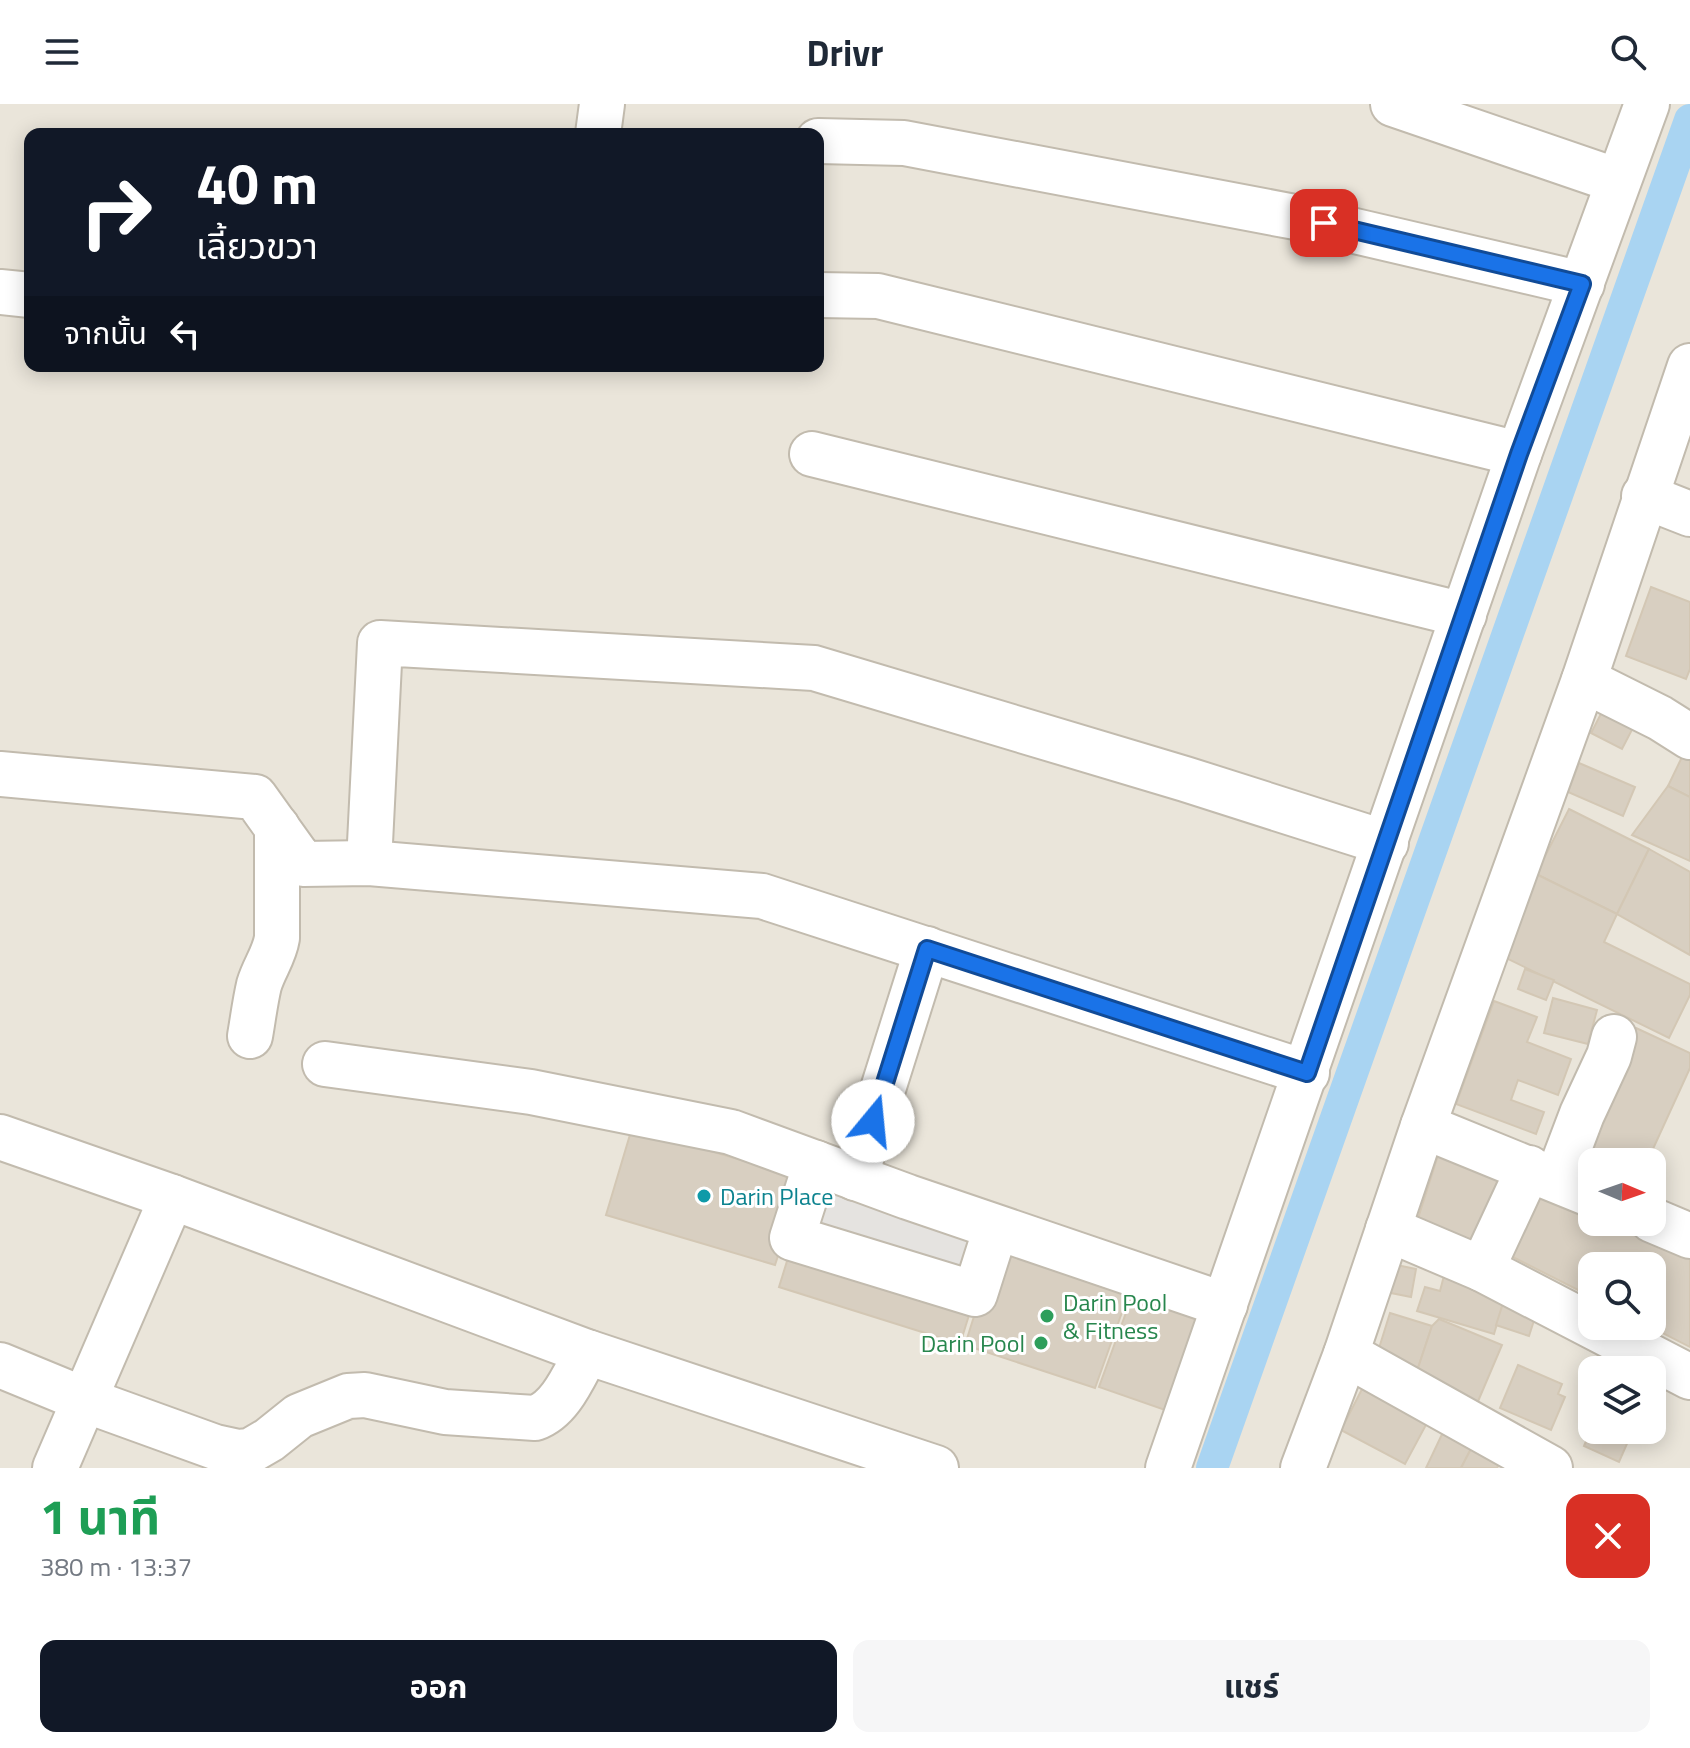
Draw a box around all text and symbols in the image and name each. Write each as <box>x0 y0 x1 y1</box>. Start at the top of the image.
text: Drivr <box>807 25 883 80</box>
icon: menu <box>40 30 84 74</box>
icon: search <box>1606 30 1650 74</box>
text: 40 m <box>196 141 318 226</box>
icon: right <box>64 160 168 264</box>
pin <box>1290 189 1358 257</box>
icon: arrive <box>1302 201 1346 245</box>
text: เลี้ยวขวา <box>196 218 318 273</box>
text: จากนั้น <box>64 310 147 356</box>
icon: left <box>163 312 207 356</box>
position arrow <box>831 1079 915 1163</box>
north arrow <box>1578 1148 1666 1236</box>
map controls <box>1578 1148 1666 1444</box>
place label: Darin Place <box>720 1178 833 1214</box>
marker: Darin Place <box>695 1187 713 1205</box>
button: search <box>1578 1252 1666 1340</box>
place label: Darin Pool & Fitness <box>1063 1284 1167 1348</box>
marker: Darin Pool & Fitness <box>1038 1307 1056 1325</box>
place label: Darin Pool <box>921 1325 1025 1361</box>
marker: Darin Pool <box>1032 1334 1050 1352</box>
button: layers <box>1578 1356 1666 1444</box>
text: 1 นาที <box>40 1480 160 1553</box>
button: close <box>1566 1494 1650 1578</box>
text: 380 m · 13:37 <box>40 1547 192 1586</box>
button: ออก <box>40 1640 837 1732</box>
button: แชร์ <box>853 1640 1650 1732</box>

